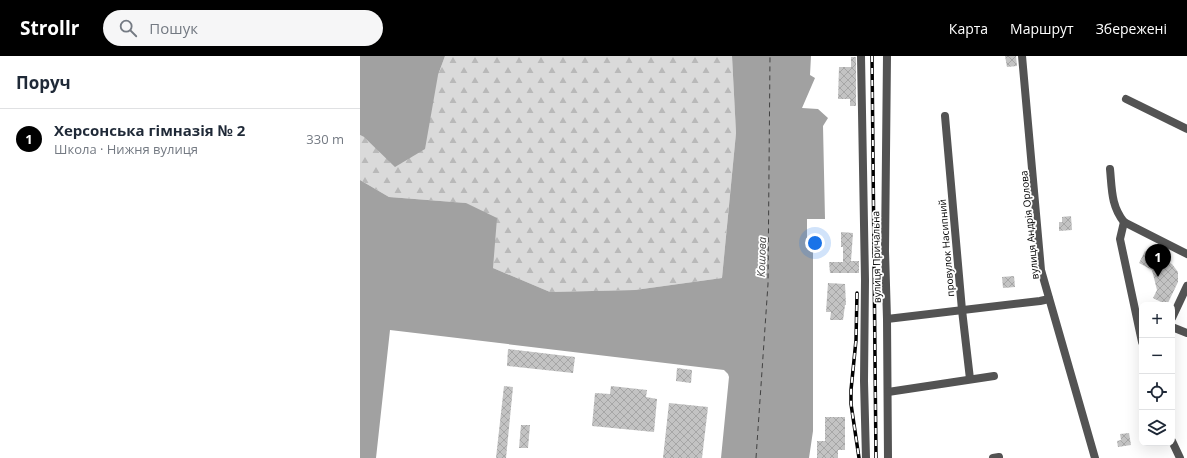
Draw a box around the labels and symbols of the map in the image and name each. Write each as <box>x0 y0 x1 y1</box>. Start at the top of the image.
street label: вулиця Андрія Орлова <box>1016 170 1042 280</box>
street label: провулок Насипний <box>935 199 957 297</box>
street label: вулиця Причальна <box>868 211 884 303</box>
your location <box>805 233 825 253</box>
water label: Кошова <box>753 237 769 277</box>
pin: 1 <box>1145 244 1171 277</box>

